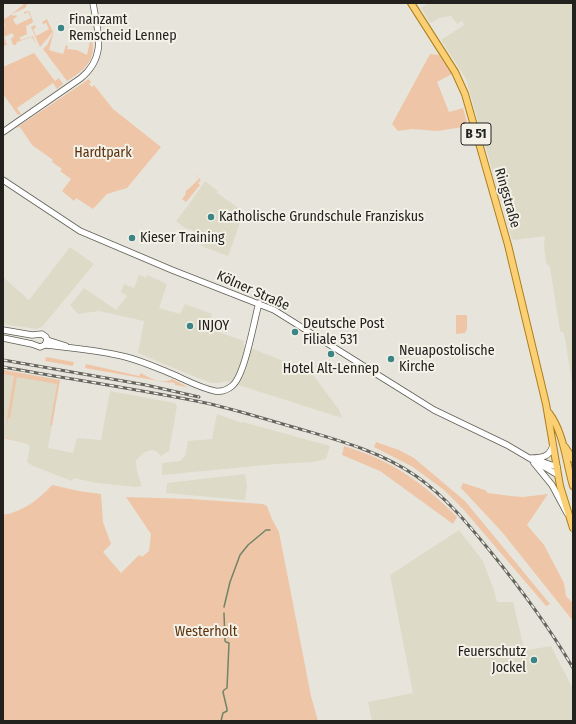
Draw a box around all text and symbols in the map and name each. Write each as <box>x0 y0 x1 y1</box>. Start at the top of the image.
place label: Finanzamt Remscheid Lennep <box>69 12 177 44</box>
marker: Finanzamt Remscheid Lennep <box>56 23 66 33</box>
road number: B 51 <box>461 123 491 145</box>
park label: Hardtpark <box>74 145 132 161</box>
street label: Ringstraße <box>490 166 524 230</box>
place label: Katholische Grundschule Franziskus <box>219 209 424 225</box>
marker: Katholische Grundschule Franziskus <box>206 212 216 222</box>
place label: Kieser Training <box>140 230 225 246</box>
marker: Kieser Training <box>127 233 137 243</box>
street label: Kölner Straße <box>214 267 292 315</box>
place label: Deutsche Post Filiale 531 <box>303 316 384 348</box>
place label: INJOY <box>198 318 229 334</box>
marker: INJOY <box>185 321 195 331</box>
marker: Deutsche Post Filiale 531 <box>290 327 300 337</box>
place label: Neuapostolische Kirche <box>399 343 495 376</box>
marker: Hotel Alt-Lennep <box>326 349 336 359</box>
marker: Neuapostolische Kirche <box>386 354 396 364</box>
place label: Hotel Alt-Lennep <box>283 361 379 377</box>
park label: Westerholt <box>175 624 237 640</box>
place label: Feuerschutz Jockel <box>458 644 526 676</box>
marker: Feuerschutz Jockel <box>529 655 539 665</box>

